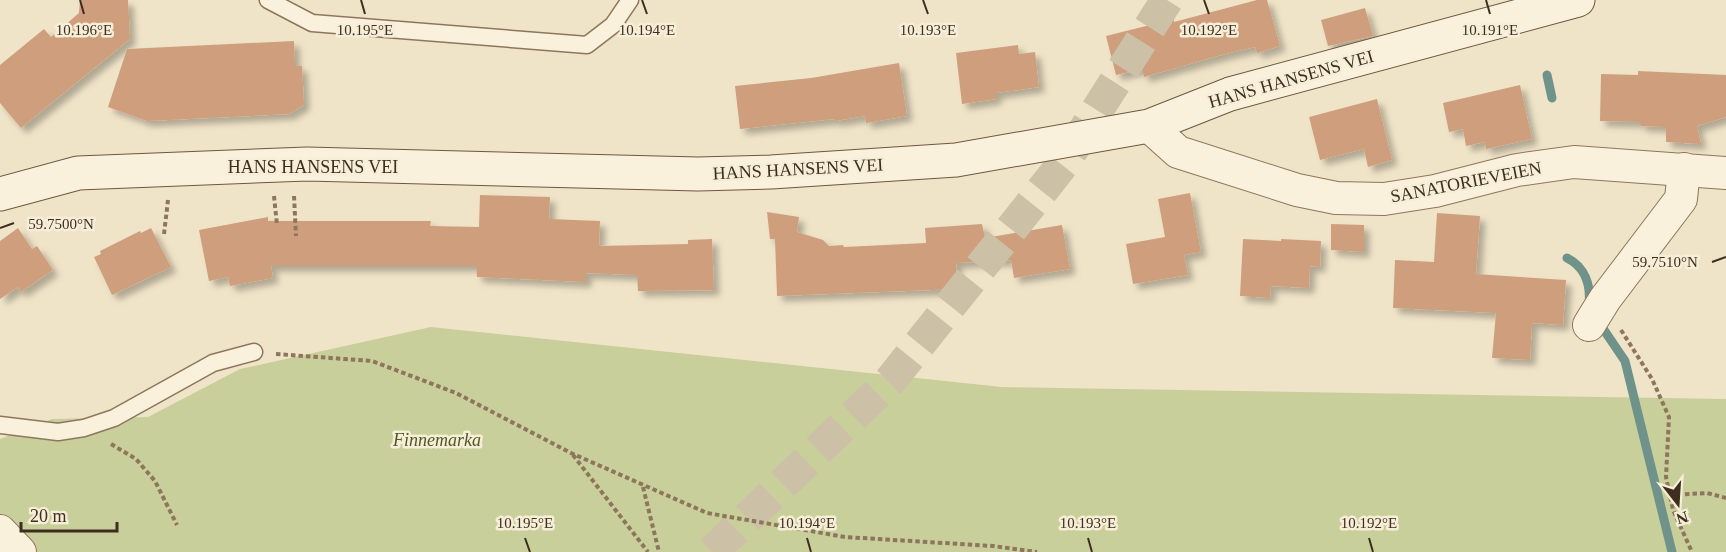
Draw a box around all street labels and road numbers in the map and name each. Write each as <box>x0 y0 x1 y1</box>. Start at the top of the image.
street label: HANS HANSENS VEI <box>1206 46 1376 112</box>
street label: HANS HANSENS VEI <box>712 155 884 183</box>
street label: HANS HANSENS VEI <box>228 157 398 177</box>
street label: SANATORIEVEIEN <box>1389 158 1543 206</box>

